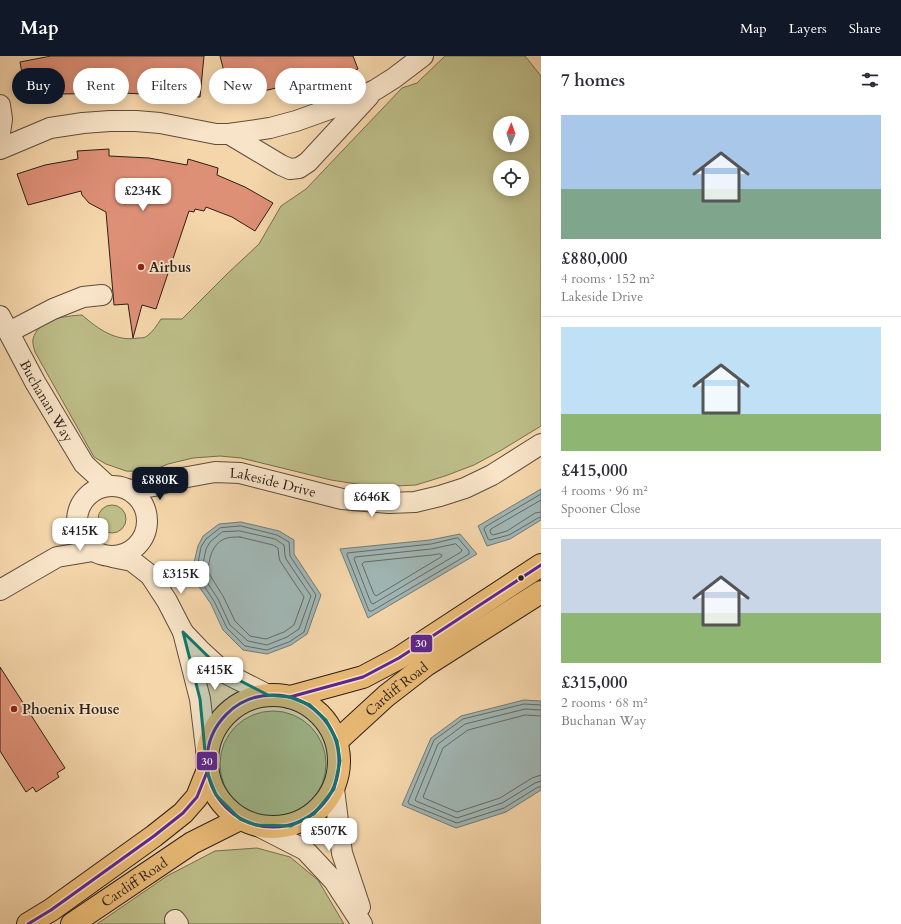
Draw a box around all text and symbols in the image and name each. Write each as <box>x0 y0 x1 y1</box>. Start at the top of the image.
text: Map <box>20 15 59 41</box>
text: Map <box>740 19 767 38</box>
text: Layers <box>789 19 827 38</box>
text: Share <box>849 19 881 38</box>
chip: Buy <box>12 68 65 104</box>
chip: Rent <box>73 68 129 104</box>
chip: Filters <box>137 68 201 104</box>
chip: New <box>209 68 267 104</box>
chip: Apartment <box>275 68 366 104</box>
text: 7 homes <box>561 69 625 92</box>
icon: filters <box>859 69 881 91</box>
north arrow <box>493 116 529 152</box>
map controls <box>493 116 529 196</box>
icon: home <box>685 141 757 213</box>
button: locate <box>493 160 529 196</box>
pin: £234K <box>115 178 171 212</box>
text: £234K <box>124 182 162 200</box>
text: £880,000 <box>561 247 627 270</box>
place label: Airbus <box>149 258 191 277</box>
marker: Airbus <box>136 262 146 272</box>
text: 4 rooms · 152 m² <box>561 270 654 288</box>
text: Lakeside Drive <box>561 288 643 306</box>
icon: home <box>685 353 757 425</box>
street label: Buchanan Way <box>15 357 79 446</box>
text: £415,000 <box>561 459 627 482</box>
street label: Lakeside Drive <box>229 463 318 502</box>
pin: £880K <box>132 467 188 501</box>
text: £880K <box>141 471 179 489</box>
text: 4 rooms · 96 m² <box>561 482 648 500</box>
pin: £646K <box>344 484 400 518</box>
text: £646K <box>353 488 391 506</box>
text: Spooner Close <box>561 500 641 518</box>
pin: £415K <box>52 518 108 552</box>
text: £415K <box>61 522 99 540</box>
pin: £315K <box>153 561 209 595</box>
text: £315K <box>162 565 200 583</box>
icon: home <box>685 565 757 637</box>
unlabelled marker <box>516 573 526 583</box>
line badge: 30 <box>410 634 433 653</box>
text: 30 <box>415 636 427 651</box>
pin: £415K <box>187 657 243 691</box>
street label: Cardiff Road <box>361 657 432 720</box>
text: £415K <box>196 661 234 679</box>
text: £315,000 <box>561 671 627 694</box>
text: 2 rooms · 68 m² <box>561 694 648 712</box>
place label: Phoenix House <box>22 700 120 719</box>
marker: Phoenix House <box>9 704 19 714</box>
text: Buchanan Way <box>561 712 646 730</box>
line badge: 30 <box>196 751 218 771</box>
text: 30 <box>201 754 213 769</box>
pin: £507K <box>301 818 357 852</box>
text: £507K <box>310 822 348 840</box>
street label: Cardiff Road <box>97 853 172 911</box>

